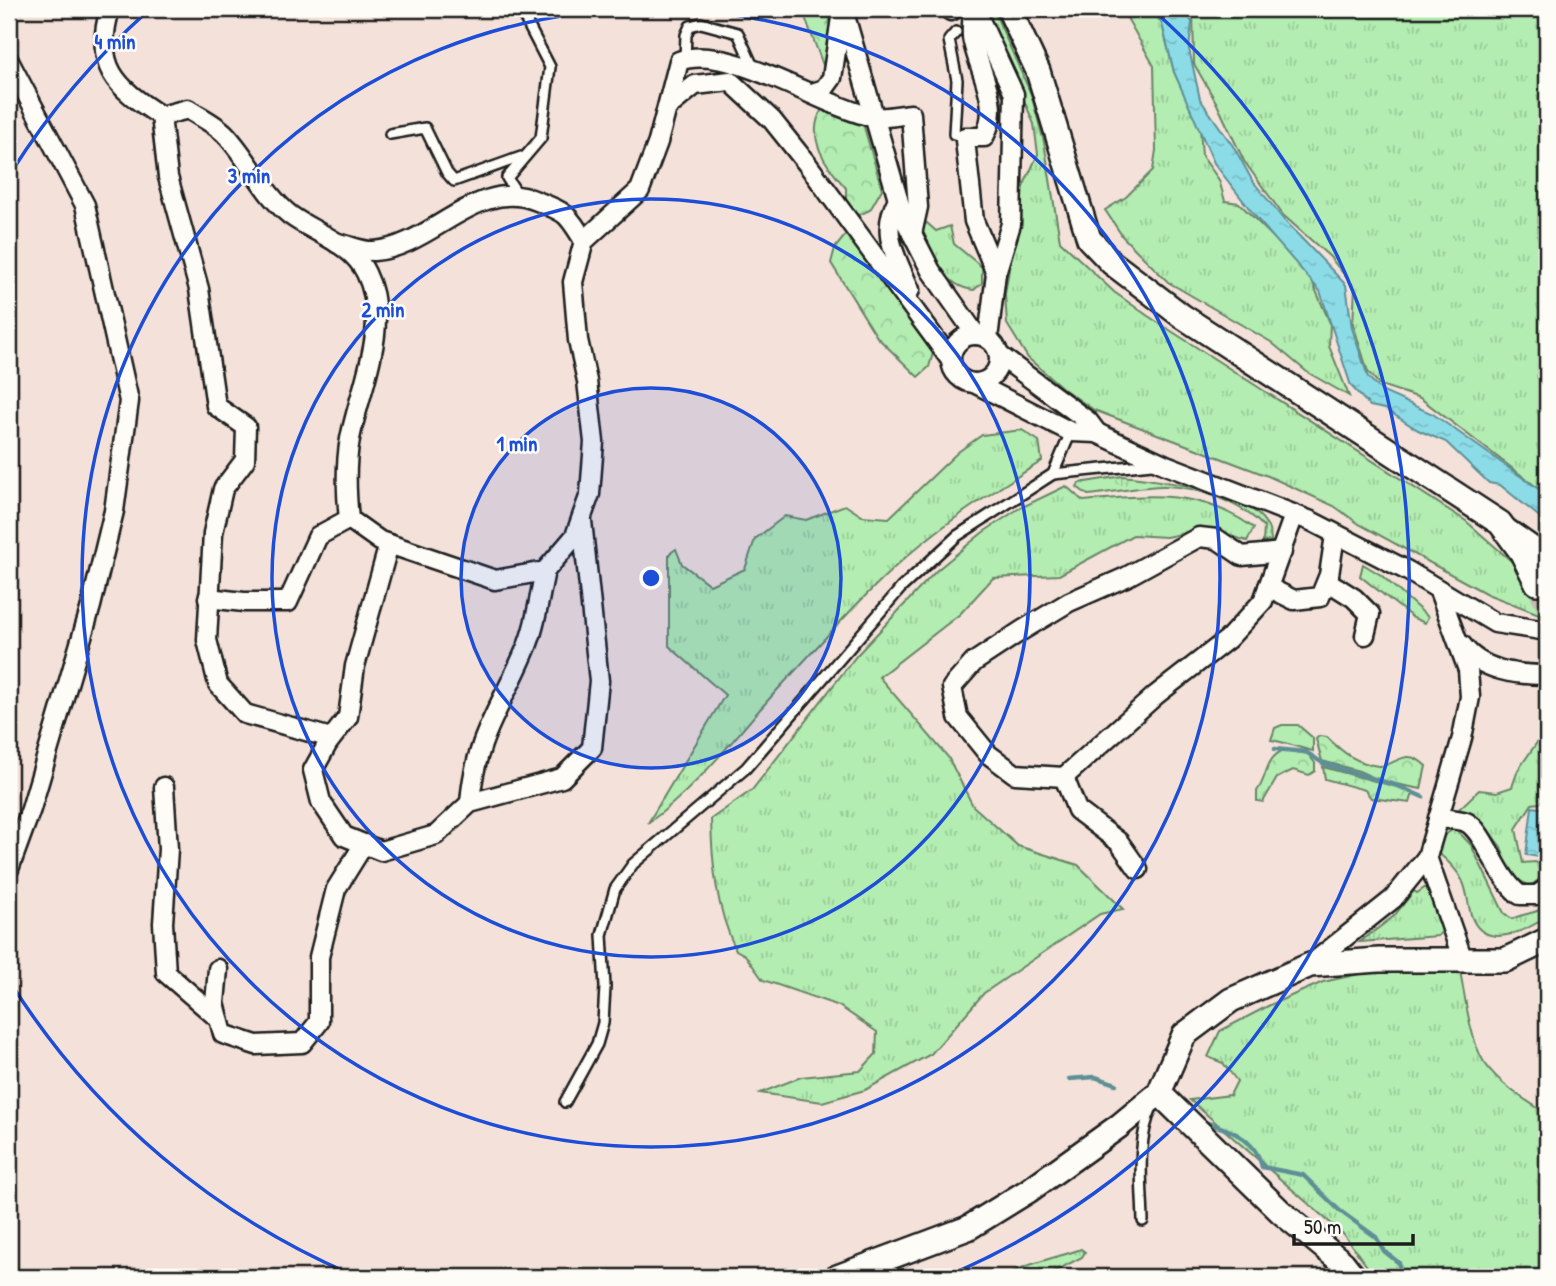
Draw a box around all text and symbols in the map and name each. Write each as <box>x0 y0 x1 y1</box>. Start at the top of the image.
text: 4 min <box>94 27 136 56</box>
text: 3 min <box>228 161 270 190</box>
text: 2 min <box>361 295 405 324</box>
text: 1 min <box>497 429 537 458</box>
centre of rings <box>639 566 663 590</box>
scale bar <box>1294 1202 1412 1246</box>
text: 50 m <box>1304 1212 1341 1241</box>

